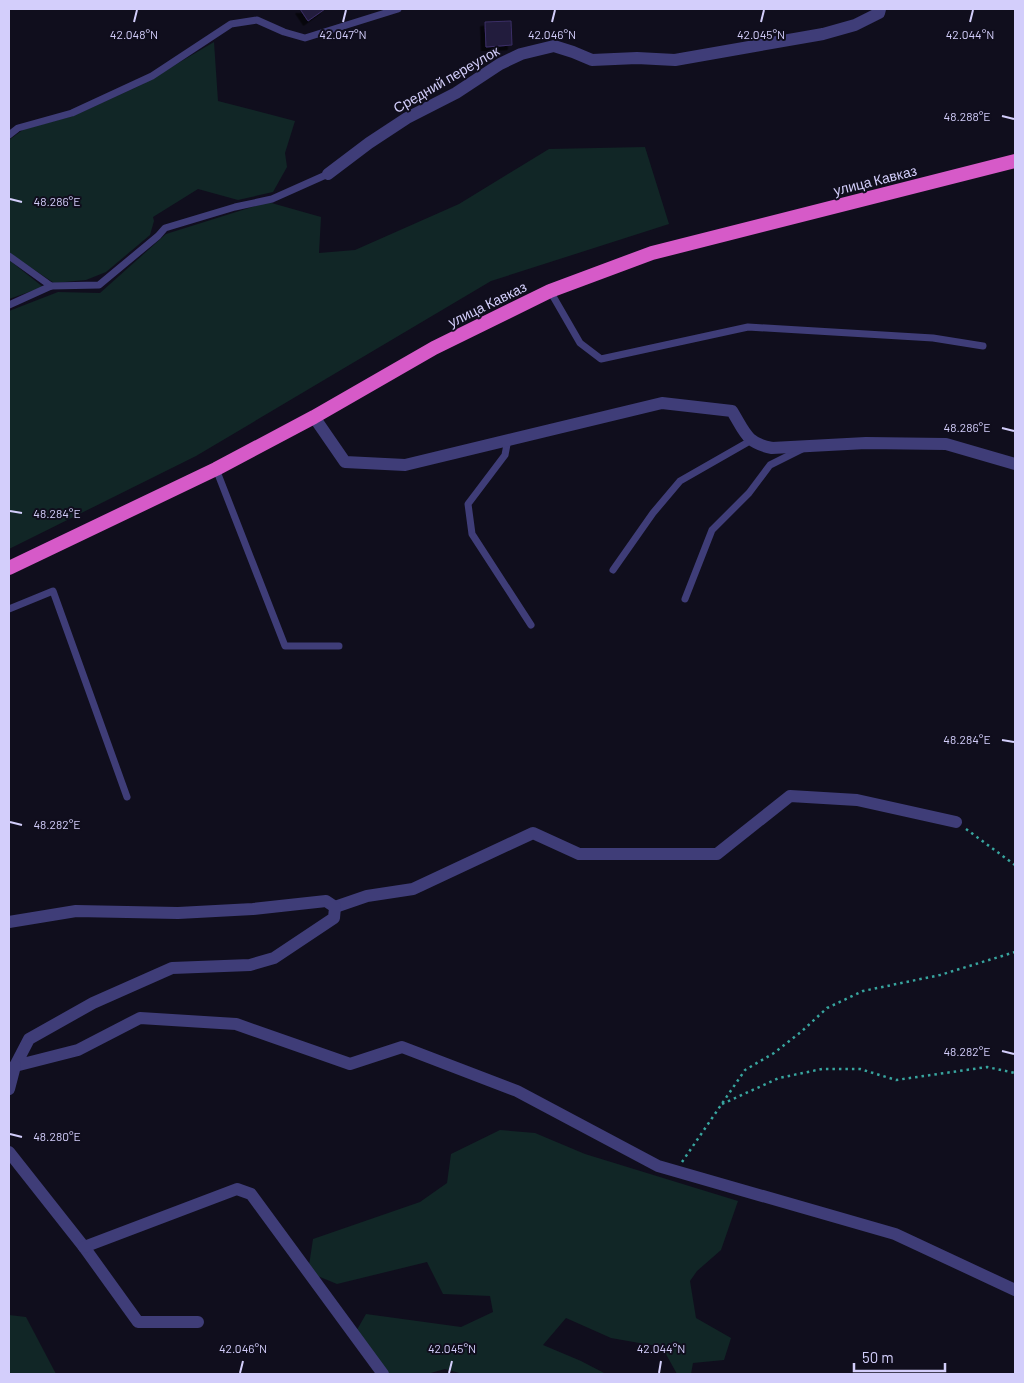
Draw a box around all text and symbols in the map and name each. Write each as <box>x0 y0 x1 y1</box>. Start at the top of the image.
text: 42.048°N <box>110 27 158 41</box>
text: 42.047°N <box>319 27 367 41</box>
text: 42.046°N <box>528 27 576 41</box>
text: 42.045°N <box>737 27 785 41</box>
text: 42.044°N <box>946 27 994 41</box>
street label: Средний переулок <box>390 41 503 116</box>
text: 48.288°E <box>944 109 990 123</box>
street label: улица Кавказ <box>832 161 918 199</box>
text: 48.286°E <box>34 194 80 208</box>
street label: улица Кавказ <box>445 278 529 330</box>
text: 48.286°E <box>944 420 990 434</box>
text: 48.284°E <box>33 506 81 520</box>
text: 48.284°E <box>943 732 991 746</box>
text: 48.282°E <box>33 817 81 831</box>
text: 48.282°E <box>943 1044 991 1058</box>
text: 48.280°E <box>33 1129 81 1143</box>
scale bar <box>854 1340 945 1372</box>
text: 42.046°N <box>219 1341 267 1355</box>
text: 42.045°N <box>428 1341 476 1355</box>
text: 42.044°N <box>637 1341 685 1355</box>
text: 50 m <box>862 1348 894 1366</box>

